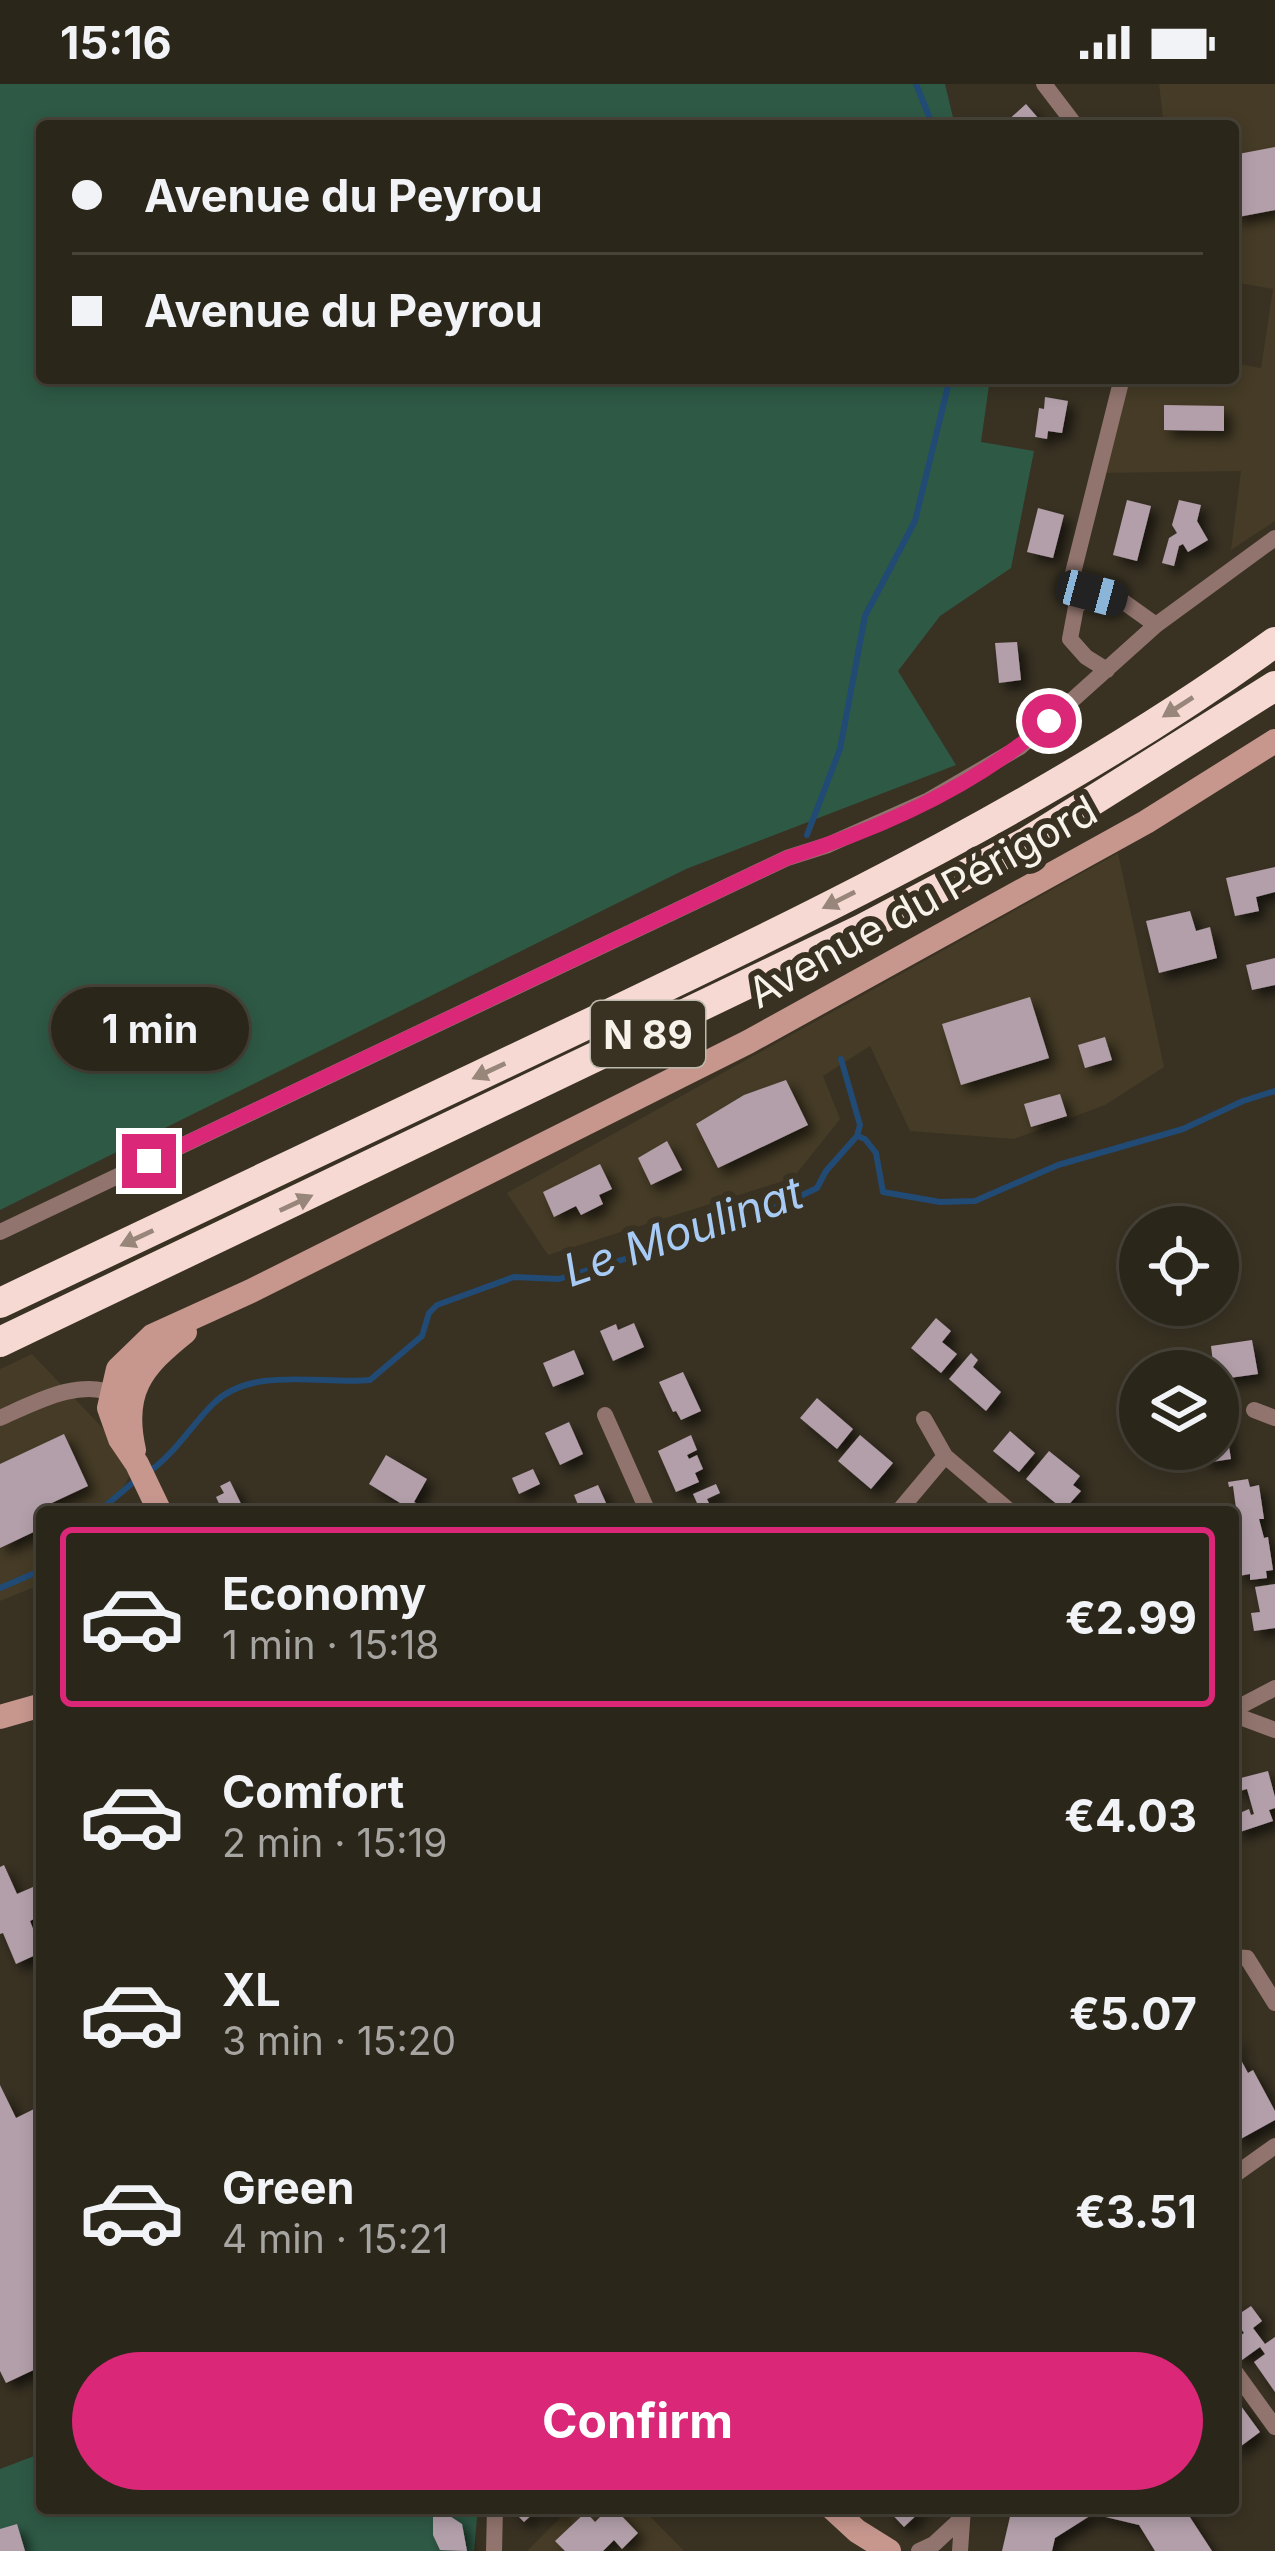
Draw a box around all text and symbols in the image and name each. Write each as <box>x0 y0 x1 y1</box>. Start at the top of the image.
text: 15:16 <box>60 15 172 70</box>
text: Avenue du Peyrou <box>144 168 543 223</box>
text: Avenue du Peyrou <box>144 283 543 338</box>
car <box>1053 566 1131 620</box>
route start <box>1022 694 1076 748</box>
one-way arrow <box>1161 696 1195 717</box>
street label: Avenue du Périgord <box>739 784 1105 1018</box>
one-way arrow <box>822 889 857 909</box>
callout: 1 min <box>50 987 248 1071</box>
road number: N 89 <box>591 1001 705 1067</box>
text: 1 min <box>102 1005 198 1052</box>
one-way arrow <box>471 1061 506 1081</box>
route end <box>122 1134 176 1188</box>
water label: Le Moulinat <box>556 1164 811 1298</box>
one-way arrow <box>279 1193 314 1213</box>
map controls <box>1119 1206 1239 1470</box>
button: locate <box>1119 1206 1239 1326</box>
one-way arrow <box>119 1228 154 1248</box>
button: layers <box>1119 1350 1239 1470</box>
icon: car <box>78 1563 186 1671</box>
text: Economy <box>222 1566 426 1621</box>
text: €2.99 <box>1065 1590 1197 1645</box>
text: 1 min · 15:18 <box>222 1621 439 1668</box>
icon: car <box>78 1761 186 1869</box>
text: Comfort <box>222 1764 404 1819</box>
text: €4.03 <box>1064 1788 1197 1843</box>
text: 2 min · 15:19 <box>222 1819 447 1866</box>
icon: car <box>78 1959 186 2067</box>
text: XL <box>222 1962 281 2017</box>
text: €5.07 <box>1069 1986 1197 2041</box>
text: 3 min · 15:20 <box>222 2017 456 2064</box>
icon: car <box>78 2157 186 2265</box>
text: Green <box>222 2160 355 2215</box>
text: €3.51 <box>1075 2184 1197 2239</box>
text: 4 min · 15:21 <box>222 2215 448 2262</box>
button: Confirm <box>72 2352 1203 2490</box>

